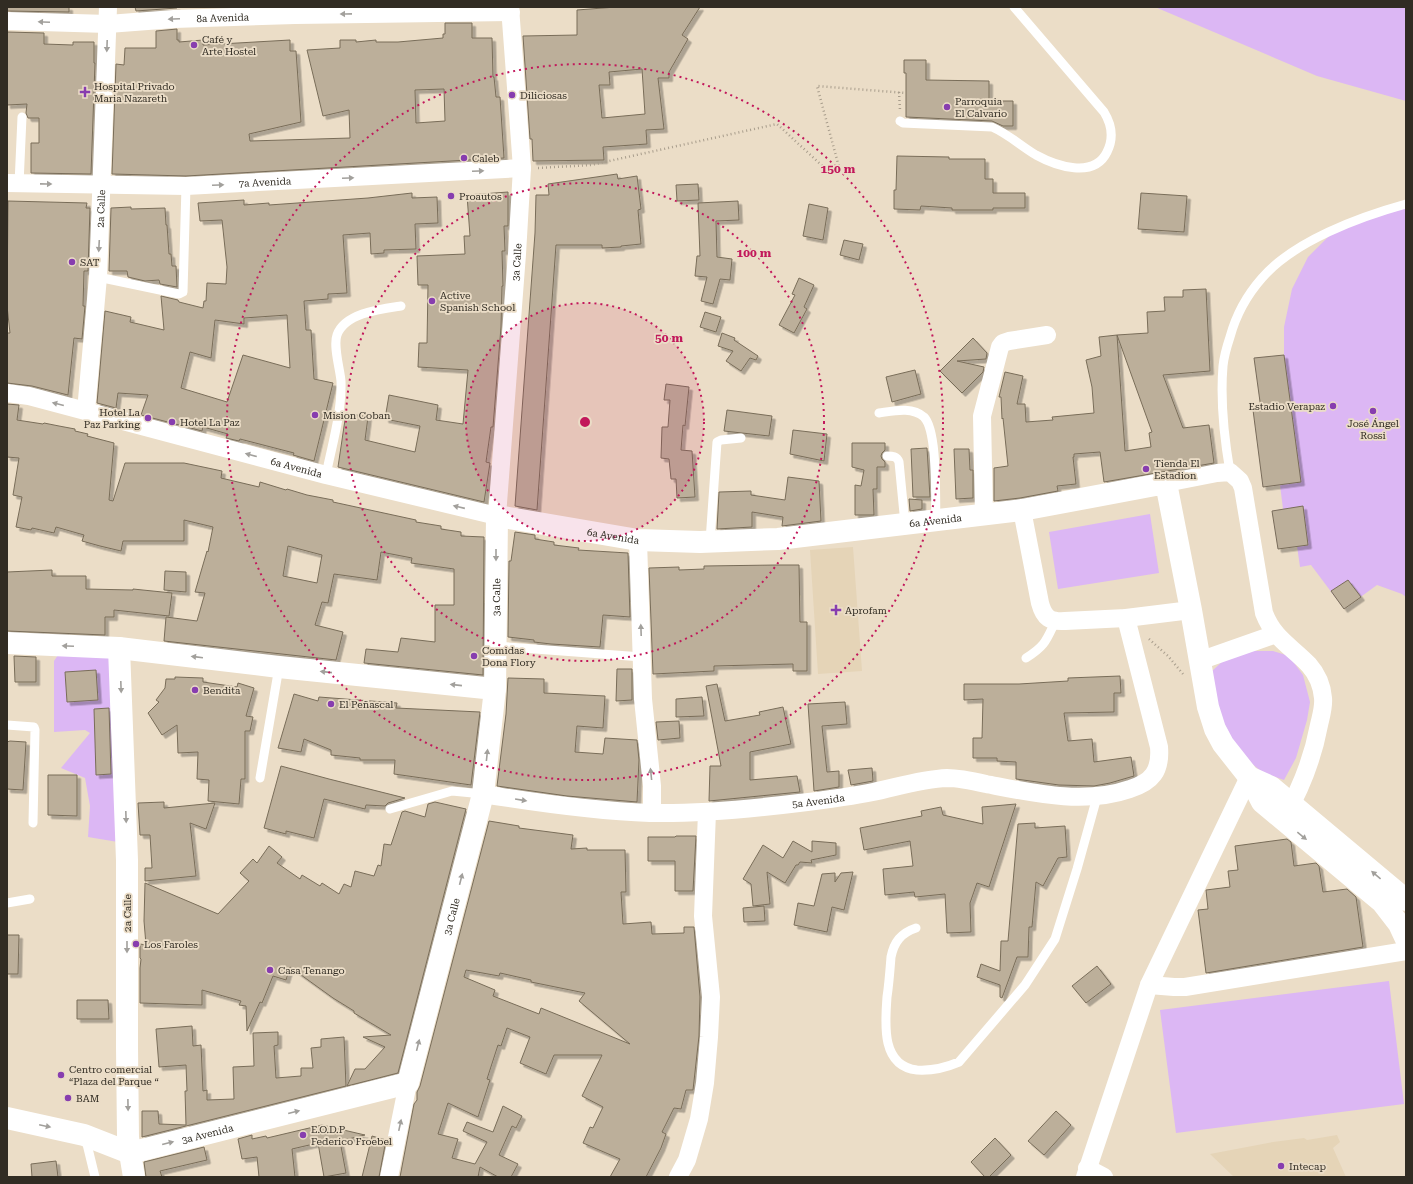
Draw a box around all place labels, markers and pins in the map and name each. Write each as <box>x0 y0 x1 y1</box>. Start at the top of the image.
place label: Café y Arte Hostel <box>202 34 256 57</box>
marker: Café y Arte Hostel <box>189 40 199 50</box>
place label: Hospital Privado Maria Nazareth <box>94 81 175 104</box>
marker: Hospital Privado Maria Nazareth <box>79 86 91 98</box>
marker: Diliciosas <box>507 90 517 100</box>
place label: Diliciosas <box>520 90 567 101</box>
place label: Parroquia El Calvario <box>955 96 1007 119</box>
marker: Parroquia El Calvario <box>942 102 952 112</box>
marker: Caleb <box>459 153 469 163</box>
place label: Caleb <box>472 153 500 164</box>
marker: Proautos <box>446 191 456 201</box>
place label: Proautos <box>459 191 502 202</box>
marker: SAT <box>67 257 77 267</box>
place label: SAT <box>80 257 100 268</box>
place label: Active Spanish School <box>440 290 515 313</box>
marker: Active Spanish School <box>427 296 437 306</box>
place label: Estadio Verapaz <box>1249 401 1325 412</box>
marker: Estadio Verapaz <box>1328 401 1338 411</box>
marker: José Ángel Rossi <box>1368 406 1378 416</box>
place label: Hotel La Paz Parking <box>84 407 141 430</box>
marker: Mision Coban <box>310 410 320 420</box>
place label: Mision Coban <box>323 410 391 421</box>
marker: Hotel La Paz Parking <box>143 413 153 423</box>
centre of rings <box>578 415 592 429</box>
marker: Hotel La Paz <box>167 417 177 427</box>
place label: Hotel La Paz <box>180 417 240 428</box>
place label: José Ángel Rossi <box>1347 418 1399 441</box>
place label: Tienda El Estadion <box>1154 458 1200 481</box>
marker: Tienda El Estadion <box>1141 464 1151 474</box>
marker: Aprofam <box>830 604 842 616</box>
place label: Aprofam <box>845 605 887 616</box>
place label: Comidas Dona Flory <box>482 645 536 668</box>
marker: Comidas Dona Flory <box>469 651 479 661</box>
marker: Bendita <box>190 685 200 695</box>
place label: Bendita <box>203 685 241 696</box>
marker: El Peñascal <box>326 699 336 709</box>
place label: El Peñascal <box>339 699 393 710</box>
marker: Los Faroles <box>131 939 141 949</box>
place label: Los Faroles <box>144 939 198 950</box>
marker: Casa Tenango <box>265 965 275 975</box>
place label: Casa Tenango <box>278 965 345 976</box>
place label: Centro comercial “Plaza del Parque “ <box>69 1064 159 1087</box>
marker: Centro comercial “Plaza del Parque “ <box>56 1070 66 1080</box>
marker: BAM <box>63 1093 73 1103</box>
place label: BAM <box>76 1093 100 1104</box>
place label: E.O.D.P Federico Froebel <box>311 1124 392 1147</box>
marker: E.O.D.P Federico Froebel <box>298 1130 308 1140</box>
marker: Intecap <box>1276 1161 1286 1171</box>
place label: Intecap <box>1289 1161 1326 1172</box>

